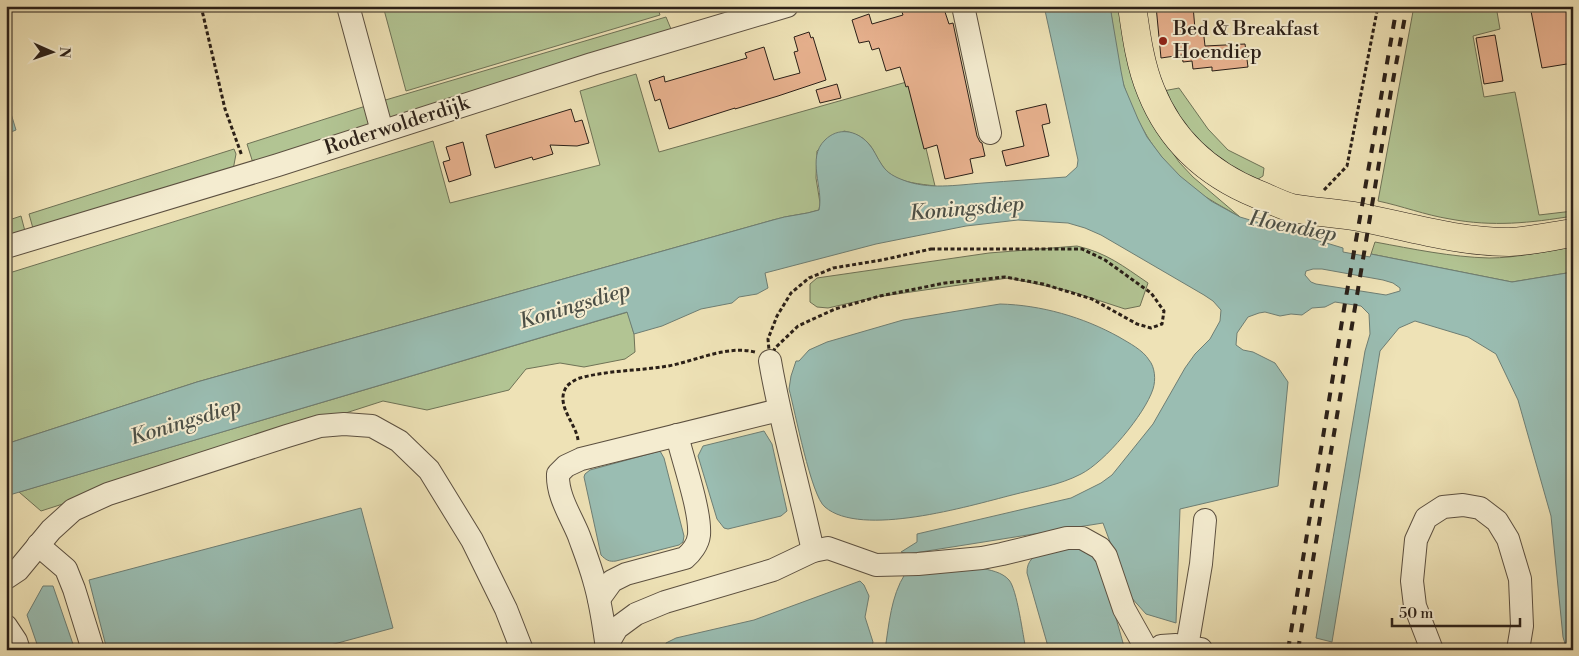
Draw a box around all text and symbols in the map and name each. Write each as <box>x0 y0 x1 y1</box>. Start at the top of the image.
place label: Bed & Breakfast Hoendiep <box>1172 17 1319 65</box>
north arrow <box>28 28 78 78</box>
marker: Bed & Breakfast Hoendiep <box>1157 35 1169 47</box>
text: N <box>55 47 73 58</box>
street label: Roderwolderdijk <box>321 90 474 161</box>
water label: Koningsdiep <box>908 191 1026 227</box>
water label: Hoendiep <box>1246 206 1339 248</box>
water label: Koningsdiep <box>516 277 634 335</box>
water label: Koningsdiep <box>127 393 245 451</box>
scale bar <box>1392 596 1519 628</box>
text: 50 m <box>1399 604 1433 623</box>

